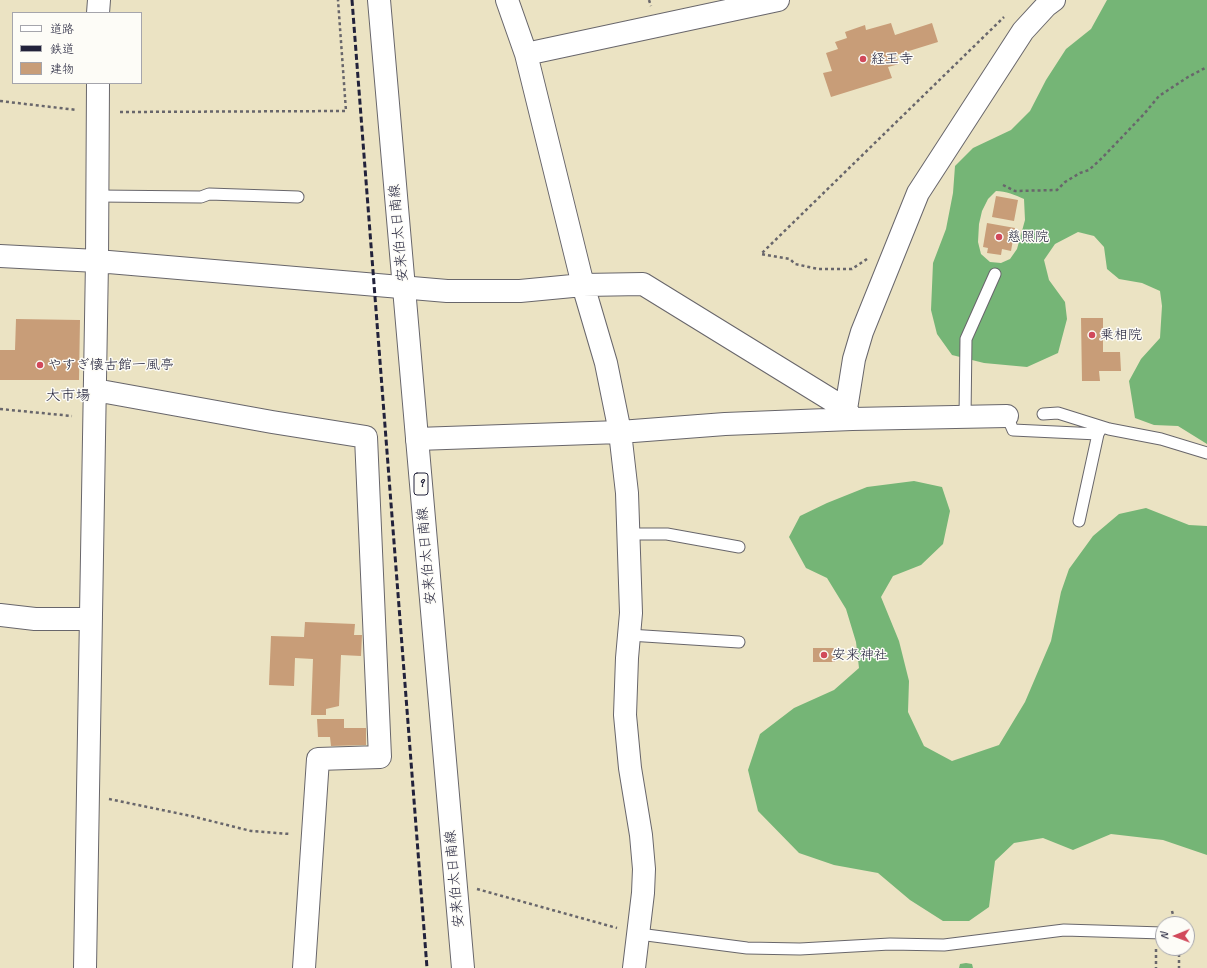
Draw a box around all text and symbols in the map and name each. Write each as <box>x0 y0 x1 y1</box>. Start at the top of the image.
legend <box>12 12 142 84</box>
text: 道路 <box>50 21 74 37</box>
text: 鉄道 <box>50 41 74 57</box>
place label: 経王寺 <box>871 51 913 67</box>
marker: 経王寺 <box>858 54 868 64</box>
text: 建物 <box>50 61 74 77</box>
street label: 安来伯太日南線 <box>386 183 412 283</box>
place label: 慈照院 <box>1007 229 1049 245</box>
marker: 慈照院 <box>994 232 1004 242</box>
place label: 乗相院 <box>1100 327 1142 343</box>
marker: 乗相院 <box>1087 330 1097 340</box>
place label: やすぎ懐古館一風亭 <box>48 357 174 373</box>
marker: やすぎ懐古館一風亭 <box>35 360 45 370</box>
district label: 大市場 <box>46 387 90 405</box>
road number: 9 <box>414 473 428 495</box>
street label: 安来伯太日南線 <box>414 506 440 606</box>
place label: 安来神社 <box>832 647 888 663</box>
marker: 安来神社 <box>819 650 829 660</box>
street label: 安来伯太日南線 <box>442 829 468 929</box>
north arrow <box>1155 916 1195 956</box>
text: N <box>1157 933 1171 940</box>

